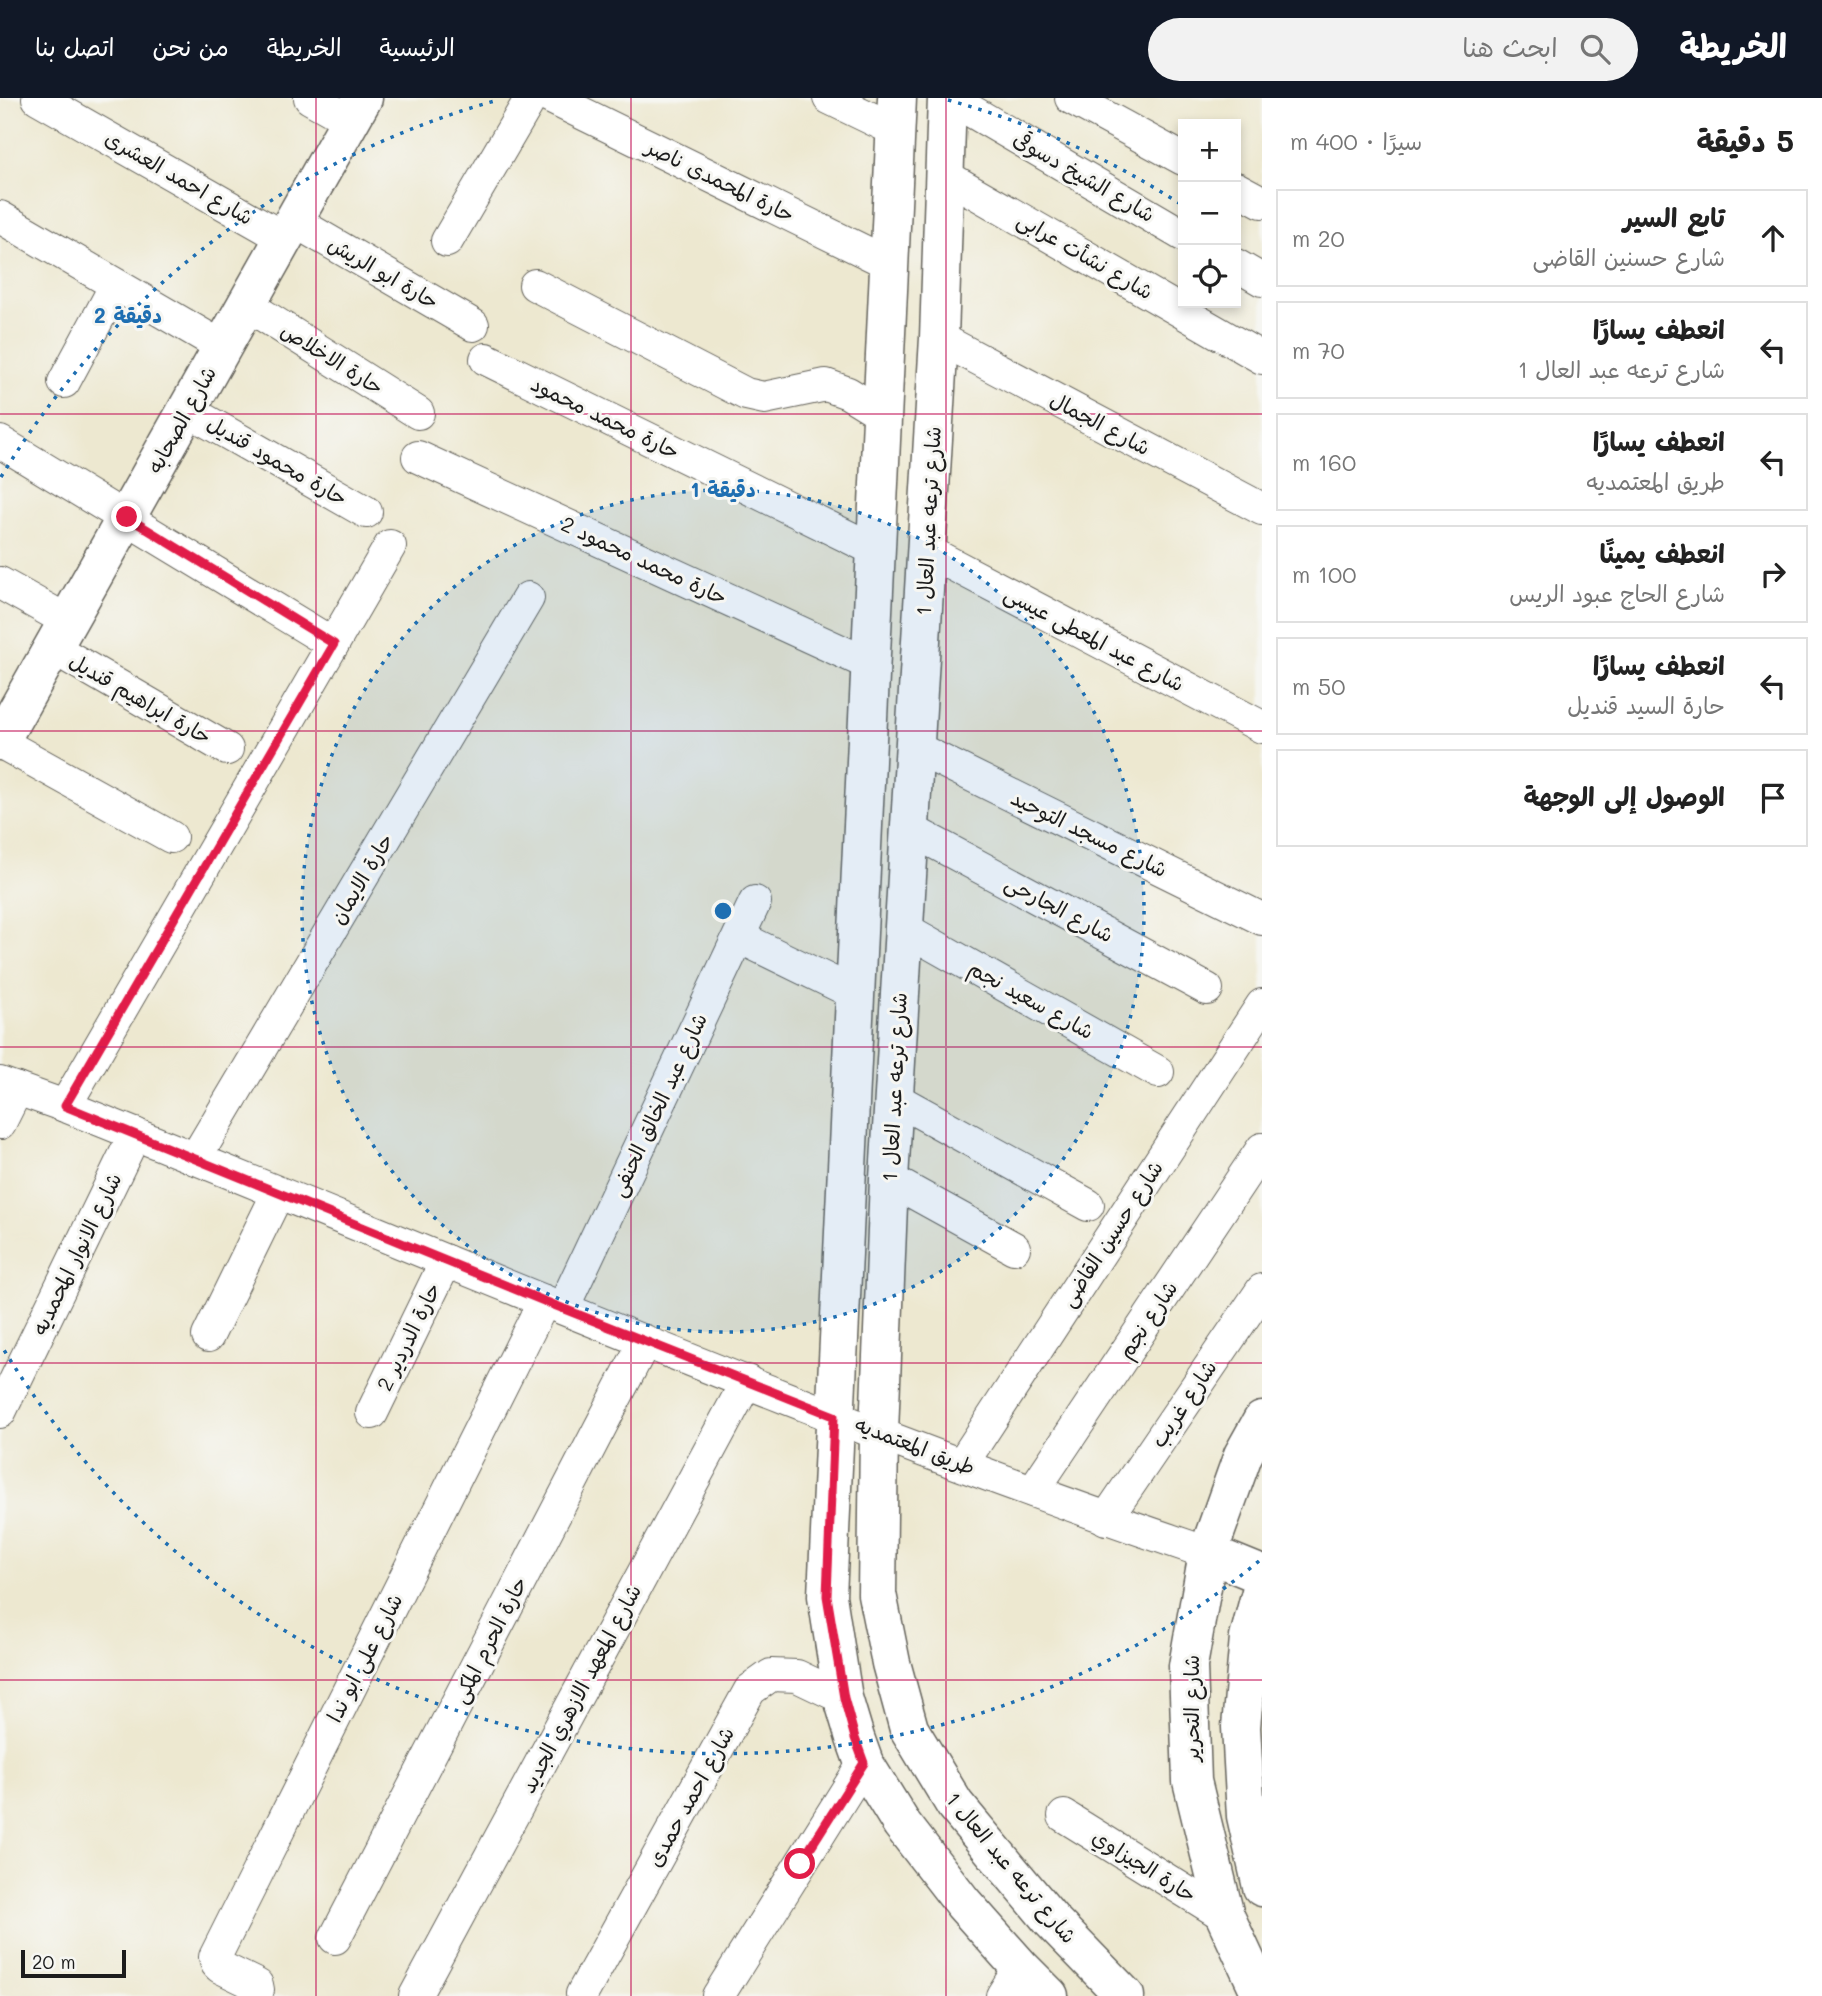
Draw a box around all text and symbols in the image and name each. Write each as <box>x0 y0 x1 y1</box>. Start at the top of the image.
search box <box>1148 18 1638 81</box>
text: الخريطة <box>1680 23 1787 66</box>
text: ابحث هنا <box>1462 30 1558 64</box>
icon: search <box>1576 30 1614 68</box>
text: اتصل بنا <box>35 31 114 62</box>
text: من نحن <box>152 31 229 62</box>
text: الخريطة <box>267 31 342 62</box>
text: الرئيسية <box>380 31 455 62</box>
map controls <box>1178 119 1241 308</box>
button: + <box>1178 119 1241 182</box>
text: 5 دقيقة <box>1696 120 1794 160</box>
street label: شارع احمد العشرى <box>99 123 259 233</box>
street label: شارع الشيخ دسوقى <box>1008 124 1160 230</box>
text: سيرًا · 400 m <box>1290 126 1422 156</box>
street label: حارة المحمدى ناصر <box>640 131 799 227</box>
button: − <box>1178 182 1241 245</box>
text: تابع السير <box>1623 200 1725 234</box>
street label: شارع نشأت عرابى <box>1012 205 1158 307</box>
icon: ahead <box>1754 219 1792 257</box>
text: 20 m <box>1292 223 1345 253</box>
street label: حارة ابو الريش <box>323 229 444 315</box>
text: شارع حسنين القاضى <box>1533 242 1725 272</box>
button: locate <box>1178 245 1241 308</box>
text: 2 دقيقة <box>94 301 162 329</box>
text: انعطف يسارًا <box>1593 312 1725 346</box>
street label: حارة الاخلاص <box>277 316 389 400</box>
icon: left <box>1754 331 1792 369</box>
text: 70 m <box>1292 335 1345 365</box>
text: شارع ترعه عبد العال 1 <box>1518 354 1725 384</box>
street label: شارع الصحابه <box>140 361 224 479</box>
street label: حارة محمد محمود <box>527 369 684 465</box>
street label: شارع الجمال <box>1045 385 1155 463</box>
street label: حارة محمود قنديل <box>202 409 353 512</box>
text: انعطف يسارًا <box>1593 424 1725 458</box>
street label: شارع ترعه عبد العال 1 <box>909 426 949 616</box>
icon: left <box>1754 443 1792 481</box>
text: 160 m <box>1292 447 1356 477</box>
text: طريق المعتمديه <box>1586 466 1725 496</box>
text: 1 دقيقة <box>690 475 756 503</box>
route end <box>111 501 142 532</box>
street label: حارة محمد محمود 2 <box>557 509 732 611</box>
text: انعطف يمينًا <box>1600 536 1725 570</box>
icon: right <box>1754 555 1792 593</box>
text: 100 m <box>1292 559 1356 589</box>
text: شارع الحاج عبود الريس <box>1509 578 1725 608</box>
street label: شارع عبد المعطى عيسى <box>999 579 1189 699</box>
street label: حارة ابراهيم قنديل <box>63 646 217 753</box>
text: انعطف يسارًا <box>1593 648 1725 682</box>
icon: left <box>1754 667 1792 705</box>
text: 50 m <box>1292 671 1345 701</box>
text: حارة السيد قنديل <box>1567 690 1725 720</box>
text: الوصول إلى الوجهة <box>1523 779 1725 813</box>
icon: arrive <box>1754 779 1792 817</box>
street label: شارع مسجد التوحيد <box>1006 783 1172 885</box>
street label: حارة الايمان <box>323 828 398 929</box>
street label: شارع الجارحى <box>999 868 1119 950</box>
centre of rings <box>711 899 735 923</box>
street label: شارع سعيد نجم <box>962 953 1099 1048</box>
street label: شارع ترعه عبد العال 1 <box>875 992 915 1182</box>
street label: شارع عبد الخالق الحنفى <box>603 1008 715 1202</box>
street label: شارع حسين القاضى <box>1053 1155 1171 1313</box>
street label: شارع الانوار المحمديه <box>25 1168 129 1340</box>
street label: شارع نجم <box>1111 1275 1186 1365</box>
street label: حارة الدردير 2 <box>370 1278 446 1395</box>
street label: شارع غريب <box>1144 1354 1224 1454</box>
street label: طريق المعتمديه <box>852 1409 979 1480</box>
street label: حارة الحرم المكى <box>445 1571 536 1709</box>
street label: شارع المعهد الازهري الجديد <box>513 1579 649 1799</box>
street label: شارع على ابو ندا <box>320 1588 410 1728</box>
street label: شارع التحرير <box>1177 1655 1207 1763</box>
street label: شارع احمد حمدى <box>640 1721 742 1873</box>
street label: شارع ترعه عبد العال 1 <box>939 1786 1083 1950</box>
street label: حارة الجيزاوي <box>1086 1822 1202 1910</box>
route start <box>784 1848 815 1879</box>
scale bar <box>21 1947 126 1979</box>
text: 20 m <box>32 1949 76 1974</box>

